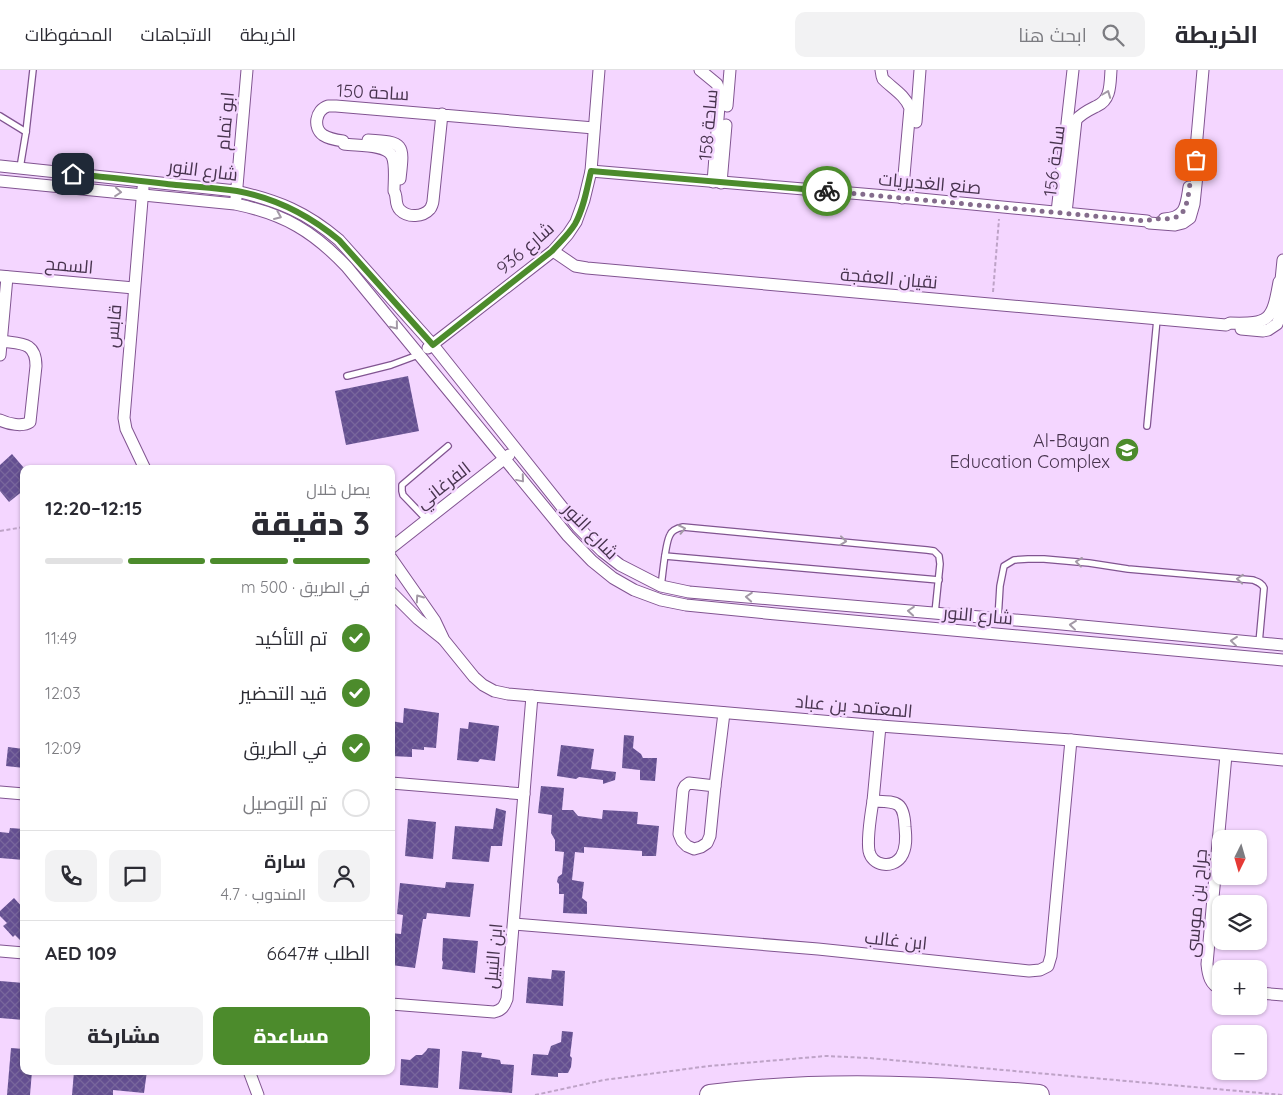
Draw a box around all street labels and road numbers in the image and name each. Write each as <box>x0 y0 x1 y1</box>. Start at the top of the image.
street label: ساحة 150 <box>336 79 410 105</box>
street label: ساحة 158 <box>693 88 723 162</box>
street label: ابو تمام <box>211 91 240 151</box>
street label: ساحة 156 <box>1038 124 1070 198</box>
street label: شارع النور <box>166 154 239 187</box>
street label: صنع الغديريات <box>878 167 982 200</box>
street label: شارع 936 <box>491 217 559 280</box>
street label: السمح <box>44 251 94 280</box>
street label: نقيان العفجة <box>839 262 939 294</box>
street label: قابس <box>100 303 126 349</box>
street label: الفرغاني <box>411 456 477 516</box>
street label: شارع النور <box>557 497 624 565</box>
street label: شارع النور <box>941 600 1014 631</box>
street label: المعتمد بن عباد <box>794 689 914 723</box>
street label: جراح بن موسى <box>1180 848 1213 958</box>
street label: ابن النبيل <box>479 922 507 990</box>
street label: ابن غالب <box>864 925 928 955</box>

